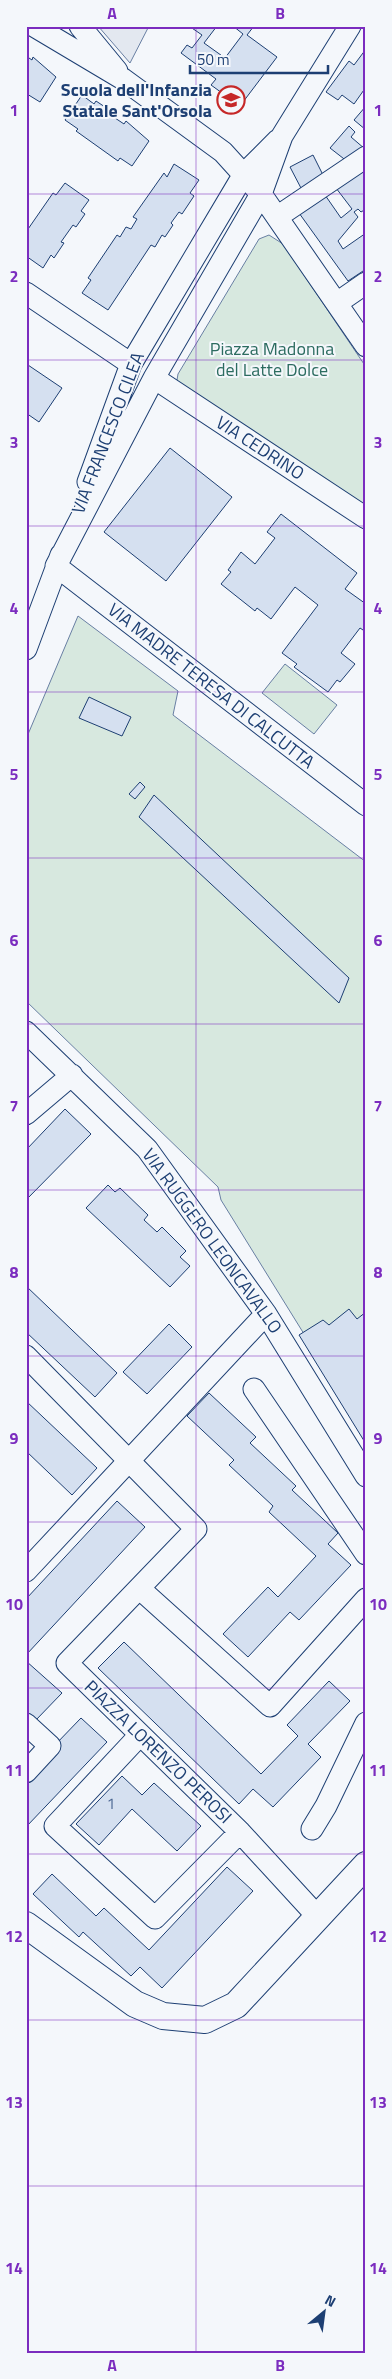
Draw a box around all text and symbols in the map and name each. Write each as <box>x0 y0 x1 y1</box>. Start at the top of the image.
text: A <box>107 1 117 25</box>
text: B <box>275 1 285 25</box>
scale bar <box>190 42 327 74</box>
text: 50 m <box>197 48 230 71</box>
place label: Scuola dell'Infanzia Statale Sant'Orsola <box>61 76 212 124</box>
school or university icon: Scuola dell'Infanzia Statale Sant'Orsola <box>216 85 246 115</box>
text: 1 <box>10 98 18 122</box>
text: 1 <box>374 98 382 122</box>
text: 2 <box>10 264 18 288</box>
text: 2 <box>374 264 382 288</box>
park label: Piazza Madonna del Latte Dolce <box>210 335 334 383</box>
street label: VIA FRANCESCO CILEA <box>64 348 151 518</box>
street label: VIA CEDRINO <box>211 409 310 486</box>
text: 3 <box>10 430 18 454</box>
text: 3 <box>374 430 382 454</box>
text: 4 <box>10 596 19 620</box>
street label: VIA MADRE TERESA DI CALCUTTA <box>102 596 321 775</box>
text: 4 <box>374 596 383 620</box>
text: 5 <box>10 762 19 786</box>
text: 5 <box>374 762 383 786</box>
text: 6 <box>10 928 19 952</box>
text: 6 <box>374 928 383 952</box>
text: 7 <box>10 1094 18 1118</box>
text: 7 <box>374 1094 382 1118</box>
street label: VIA RUGGERO LEONCAVALLO <box>136 1142 289 1339</box>
text: 8 <box>10 1260 19 1284</box>
text: 8 <box>374 1260 383 1284</box>
text: 9 <box>10 1426 19 1450</box>
text: 9 <box>374 1426 383 1450</box>
text: 10 <box>5 1592 23 1616</box>
text: 10 <box>369 1592 387 1616</box>
street label: PIAZZA LORENZO PEROSI <box>78 1674 238 1830</box>
text: 11 <box>5 1758 23 1782</box>
text: 11 <box>369 1758 387 1782</box>
house number: 1 <box>107 1792 115 1815</box>
text: 12 <box>5 1924 23 1948</box>
text: 12 <box>369 1924 387 1948</box>
text: 13 <box>5 2090 23 2114</box>
text: 13 <box>369 2090 387 2114</box>
text: 14 <box>5 2256 23 2280</box>
text: 14 <box>369 2256 387 2280</box>
north arrow <box>300 2286 350 2336</box>
text: N <box>321 2289 340 2312</box>
text: A <box>107 2353 117 2377</box>
text: B <box>275 2353 285 2377</box>

